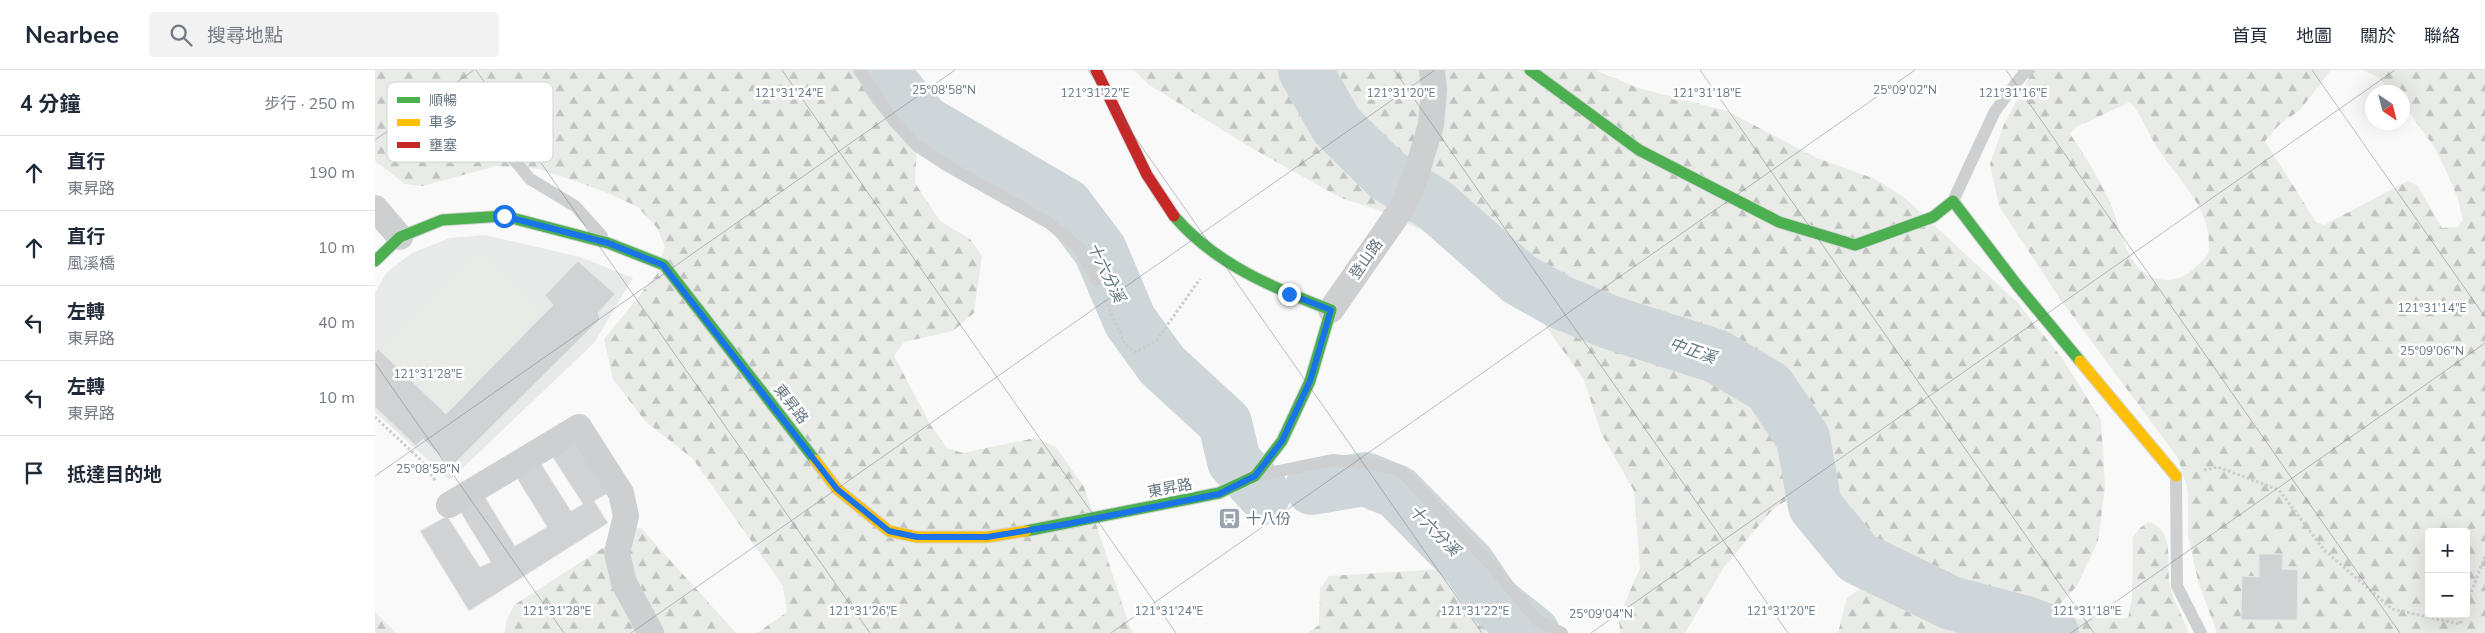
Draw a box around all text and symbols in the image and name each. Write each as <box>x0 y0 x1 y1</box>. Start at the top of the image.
search box <box>149 12 499 57</box>
text: Nearbee <box>25 19 119 51</box>
icon: search <box>167 21 195 49</box>
text: 搜尋地點 <box>207 23 283 49</box>
text: 首頁 <box>2232 24 2268 48</box>
text: 地圖 <box>2296 24 2332 48</box>
text: 關於 <box>2360 24 2396 48</box>
text: 聯絡 <box>2424 24 2460 48</box>
legend <box>387 82 553 162</box>
text: 25°08'58"N <box>912 82 976 98</box>
text: 25°09'02"N <box>1873 82 1937 98</box>
text: 121°31'24"E <box>754 85 824 101</box>
text: 121°31'22"E <box>1060 85 1130 101</box>
text: 121°31'20"E <box>1366 85 1436 101</box>
text: 121°31'18"E <box>1672 85 1742 101</box>
text: 121°31'16"E <box>1978 85 2048 101</box>
north arrow <box>2365 85 2410 130</box>
text: 4 分鐘 <box>20 90 80 118</box>
text: 順暢 <box>429 91 457 110</box>
text: 步行 · 250 m <box>265 93 355 115</box>
text: 車多 <box>429 113 457 132</box>
text: 壅塞 <box>429 136 457 155</box>
text: 直行 <box>67 149 105 175</box>
icon: ahead <box>20 159 48 187</box>
text: 190 m <box>308 162 355 184</box>
text: 東昇路 <box>67 178 115 200</box>
route start <box>493 205 516 228</box>
text: 直行 <box>67 224 105 250</box>
icon: ahead <box>20 234 48 262</box>
street label: 登山路 <box>1345 235 1387 283</box>
text: 10 m <box>318 237 355 259</box>
water label: 十六分溪 <box>1082 239 1131 308</box>
text: 風溪橋 <box>67 253 115 275</box>
route end <box>1278 283 1301 306</box>
text: 左轉 <box>67 299 105 325</box>
text: 121°31'14"E <box>2397 300 2467 316</box>
icon: left <box>20 309 48 337</box>
text: 40 m <box>318 312 355 334</box>
text: 東昇路 <box>67 328 115 350</box>
water label: 中正溪 <box>1666 333 1721 370</box>
text: 25°09'06"N <box>2400 343 2464 359</box>
text: 121°31'28"E <box>393 366 463 382</box>
text: 左轉 <box>67 374 105 400</box>
street label: 東昇路 <box>769 380 813 428</box>
icon: left <box>20 384 48 412</box>
text: 10 m <box>318 387 355 409</box>
text: 東昇路 <box>67 403 115 425</box>
icon: arrive <box>20 459 48 487</box>
text: 25°08'58"N <box>396 461 460 477</box>
text: 抵達目的地 <box>67 462 162 488</box>
street label: 東昇路 <box>1146 474 1194 502</box>
water label: 十六分溪 <box>1404 500 1466 563</box>
bus stop icon: 十八份 <box>1218 507 1242 531</box>
place label: 十八份 <box>1246 509 1291 529</box>
map controls <box>2425 528 2470 618</box>
button: + <box>2425 528 2470 573</box>
button: − <box>2425 573 2470 618</box>
text: 121°31'28"E <box>522 603 592 619</box>
text: 121°31'26"E <box>828 603 898 619</box>
text: 121°31'24"E <box>1134 603 1204 619</box>
text: 121°31'22"E <box>1440 603 1510 619</box>
text: 121°31'20"E <box>1746 603 1816 619</box>
text: 121°31'18"E <box>2052 603 2122 619</box>
text: 25°09'04"N <box>1569 606 1633 622</box>

